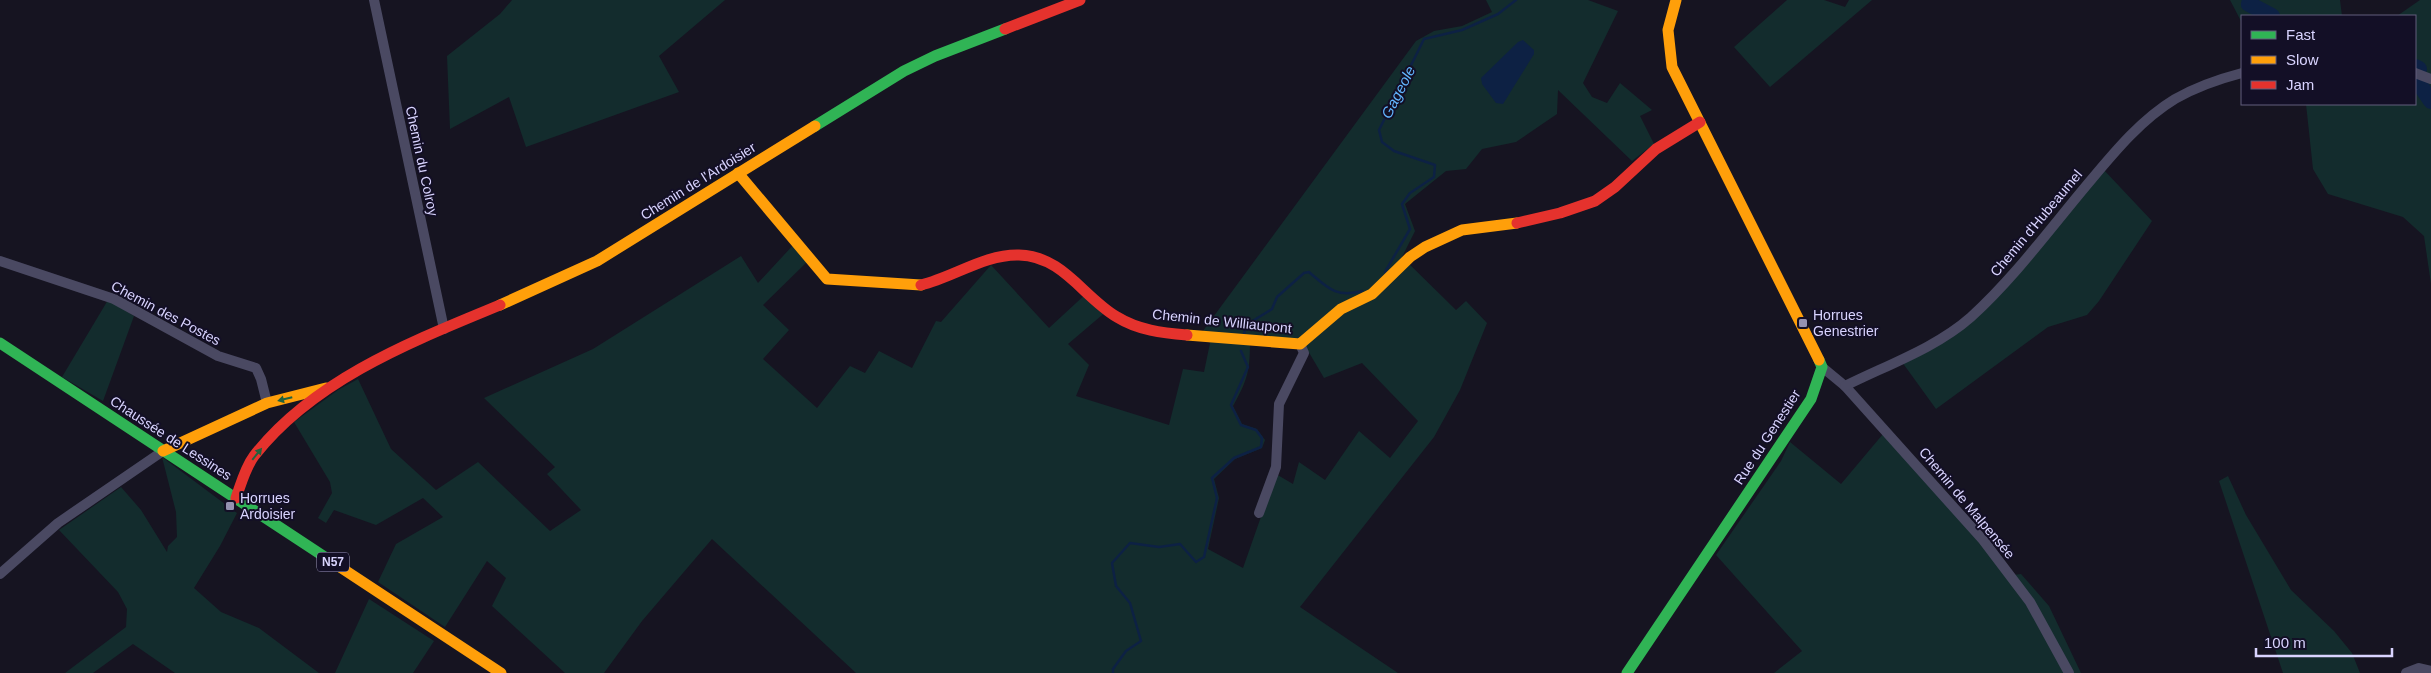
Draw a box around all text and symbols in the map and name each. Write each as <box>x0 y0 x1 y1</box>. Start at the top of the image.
legend <box>2241 15 2416 105</box>
text: Fast <box>2286 26 2316 43</box>
text: Slow <box>2286 51 2319 68</box>
water label: Gageole <box>1378 63 1418 121</box>
text: Jam <box>2286 76 2314 93</box>
street label: Chemin du Colroy <box>403 105 441 217</box>
street label: Chemin de l'Ardoisier <box>638 139 759 223</box>
street label: Chemin d'Hubeaumel <box>1987 166 2085 280</box>
street label: Chemin des Postes <box>109 277 223 349</box>
street label: Chemin de Williaupont <box>1152 306 1293 336</box>
place label: Horrues Genestrier <box>1813 307 1879 339</box>
marker: Horrues Genestrier <box>1797 317 1809 329</box>
street label: Rue du Genestier <box>1730 386 1804 487</box>
street label: Chaussée de Lessines <box>107 393 235 483</box>
one-way arrow <box>278 395 293 403</box>
street label: Chemin de Malpensée <box>1916 444 2018 562</box>
one-way arrow <box>252 448 263 461</box>
place label: Horrues Ardoisier <box>240 490 296 522</box>
marker: Horrues Ardoisier <box>224 500 236 512</box>
road number: N57 <box>317 552 349 572</box>
scale bar <box>2256 626 2392 658</box>
text: 100 m <box>2264 634 2306 651</box>

